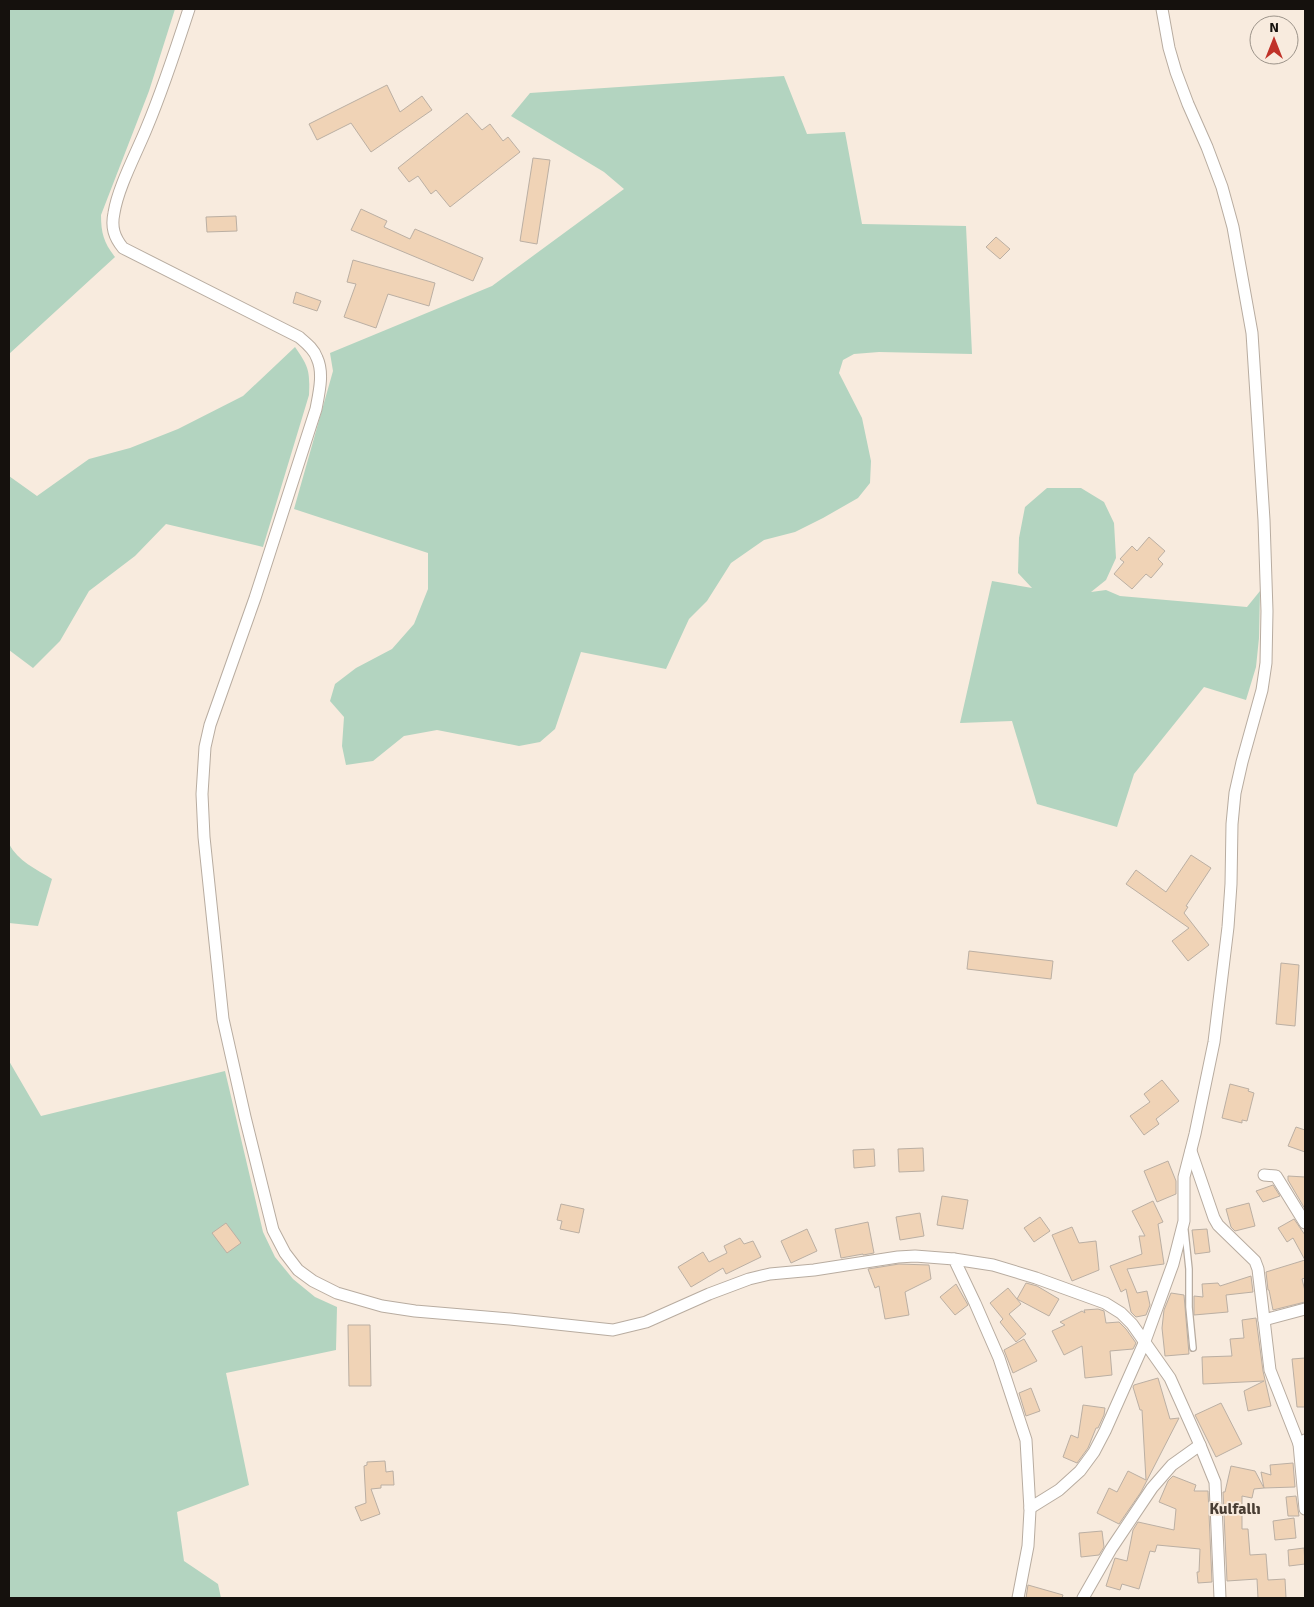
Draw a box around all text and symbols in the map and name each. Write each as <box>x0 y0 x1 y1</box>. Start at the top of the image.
north arrow <box>1249 15 1299 65</box>
text: N <box>1269 19 1279 36</box>
district label: Kulfallı <box>1209 1499 1261 1519</box>

